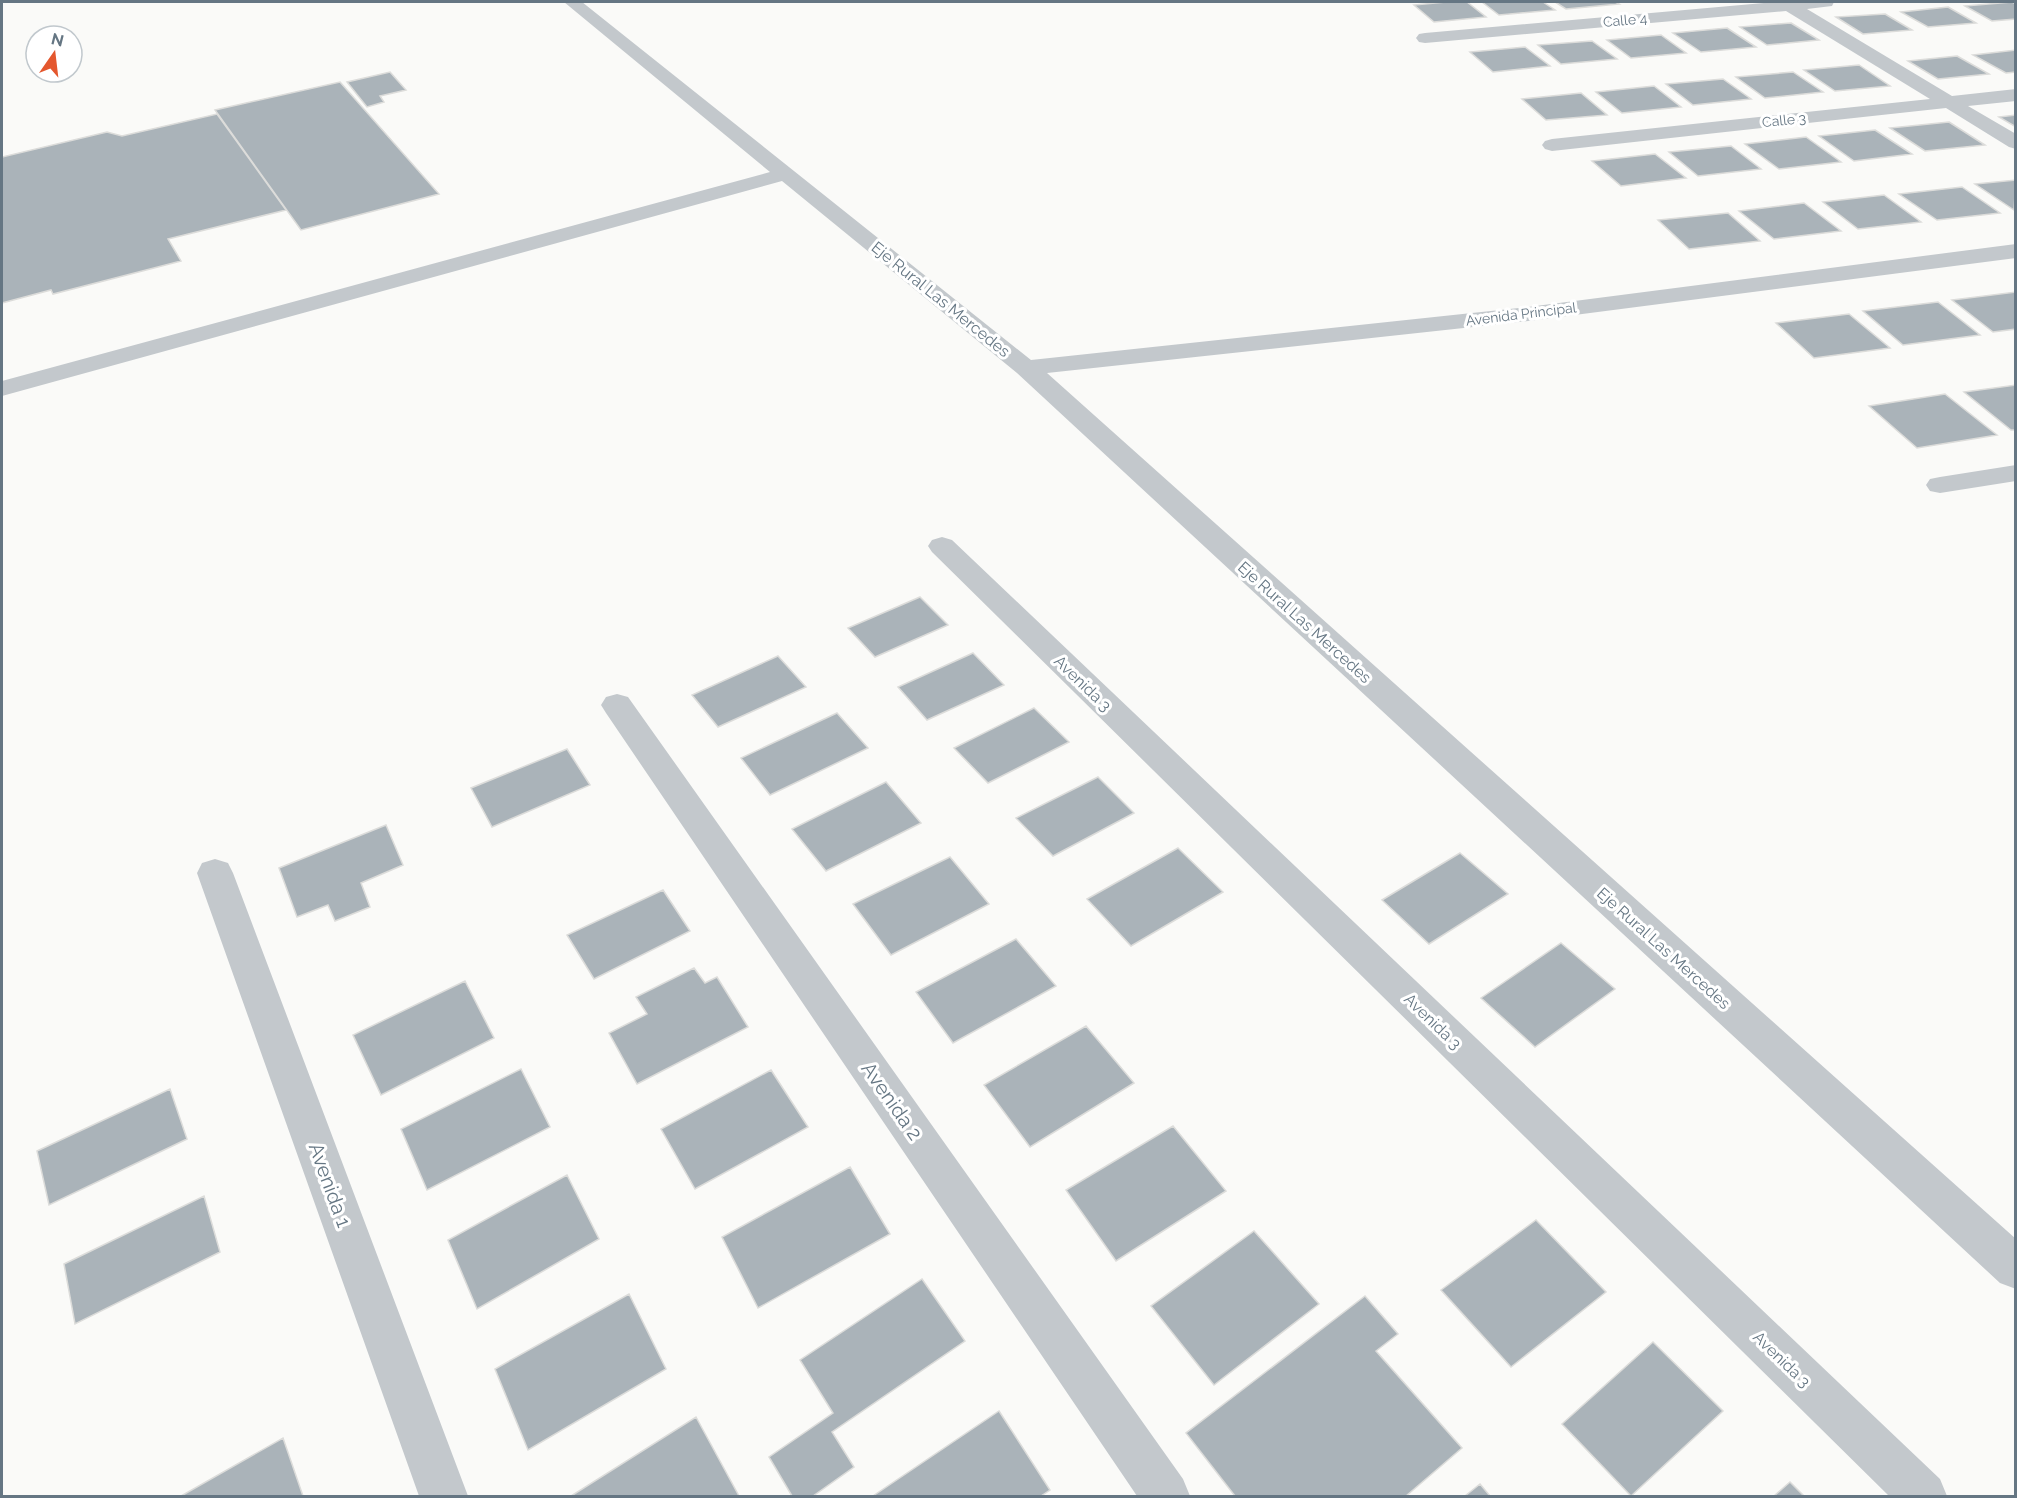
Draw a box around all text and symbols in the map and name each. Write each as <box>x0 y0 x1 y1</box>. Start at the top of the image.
street label: Calle 4 <box>1602 10 1648 30</box>
north arrow <box>24 24 84 84</box>
text: N <box>49 29 66 51</box>
street label: Calle 3 <box>1761 110 1807 130</box>
street label: Eje Rural Las Mercedes <box>868 238 1014 361</box>
street label: Avenida Principal <box>1465 299 1577 329</box>
street label: Eje Rural Las Mercedes <box>1234 558 1375 687</box>
street label: Avenida 3 <box>1050 652 1115 715</box>
street label: Eje Rural Las Mercedes <box>1593 884 1734 1013</box>
street label: Avenida 3 <box>1400 990 1465 1053</box>
street label: Avenida 2 <box>856 1057 928 1145</box>
street label: Avenida 1 <box>304 1140 356 1231</box>
street label: Avenida 3 <box>1749 1328 1814 1391</box>

